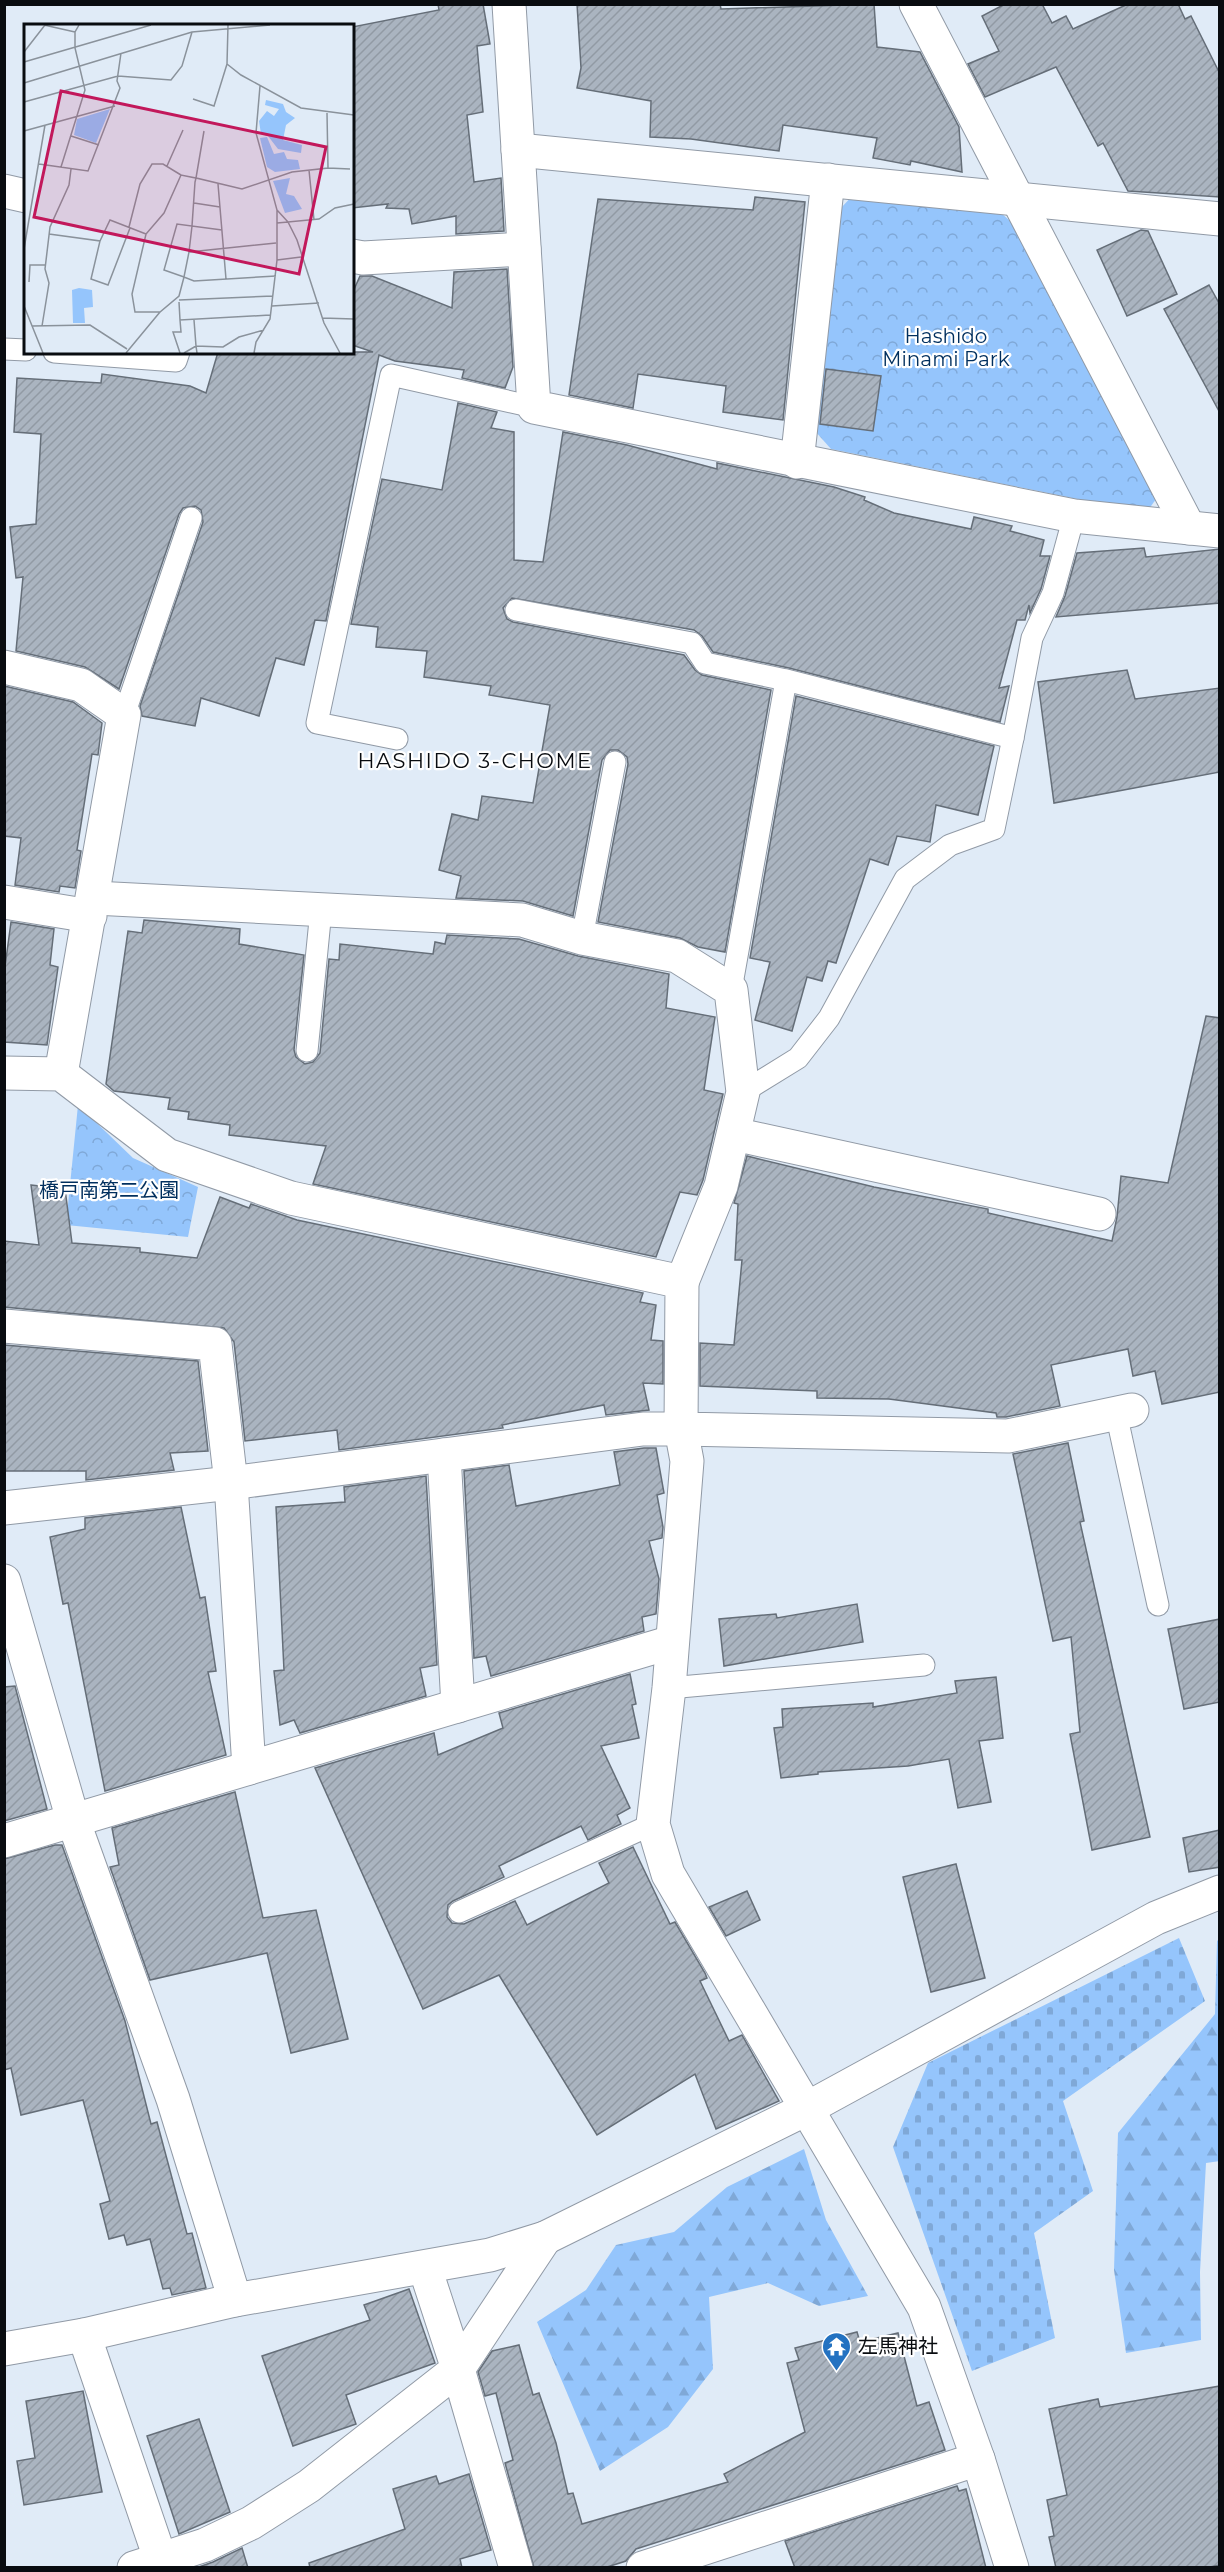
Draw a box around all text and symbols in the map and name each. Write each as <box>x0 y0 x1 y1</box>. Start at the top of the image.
inset map <box>24 24 354 354</box>
park label: Hashido Minami Park <box>882 324 1010 371</box>
district label: HASHIDO 3-CHOME <box>357 748 593 773</box>
park label: 橋戸南第二公園 <box>39 1178 179 1202</box>
temple icon: 左馬神社 <box>821 2330 853 2372</box>
place label: 左馬神社 <box>858 2334 938 2358</box>

